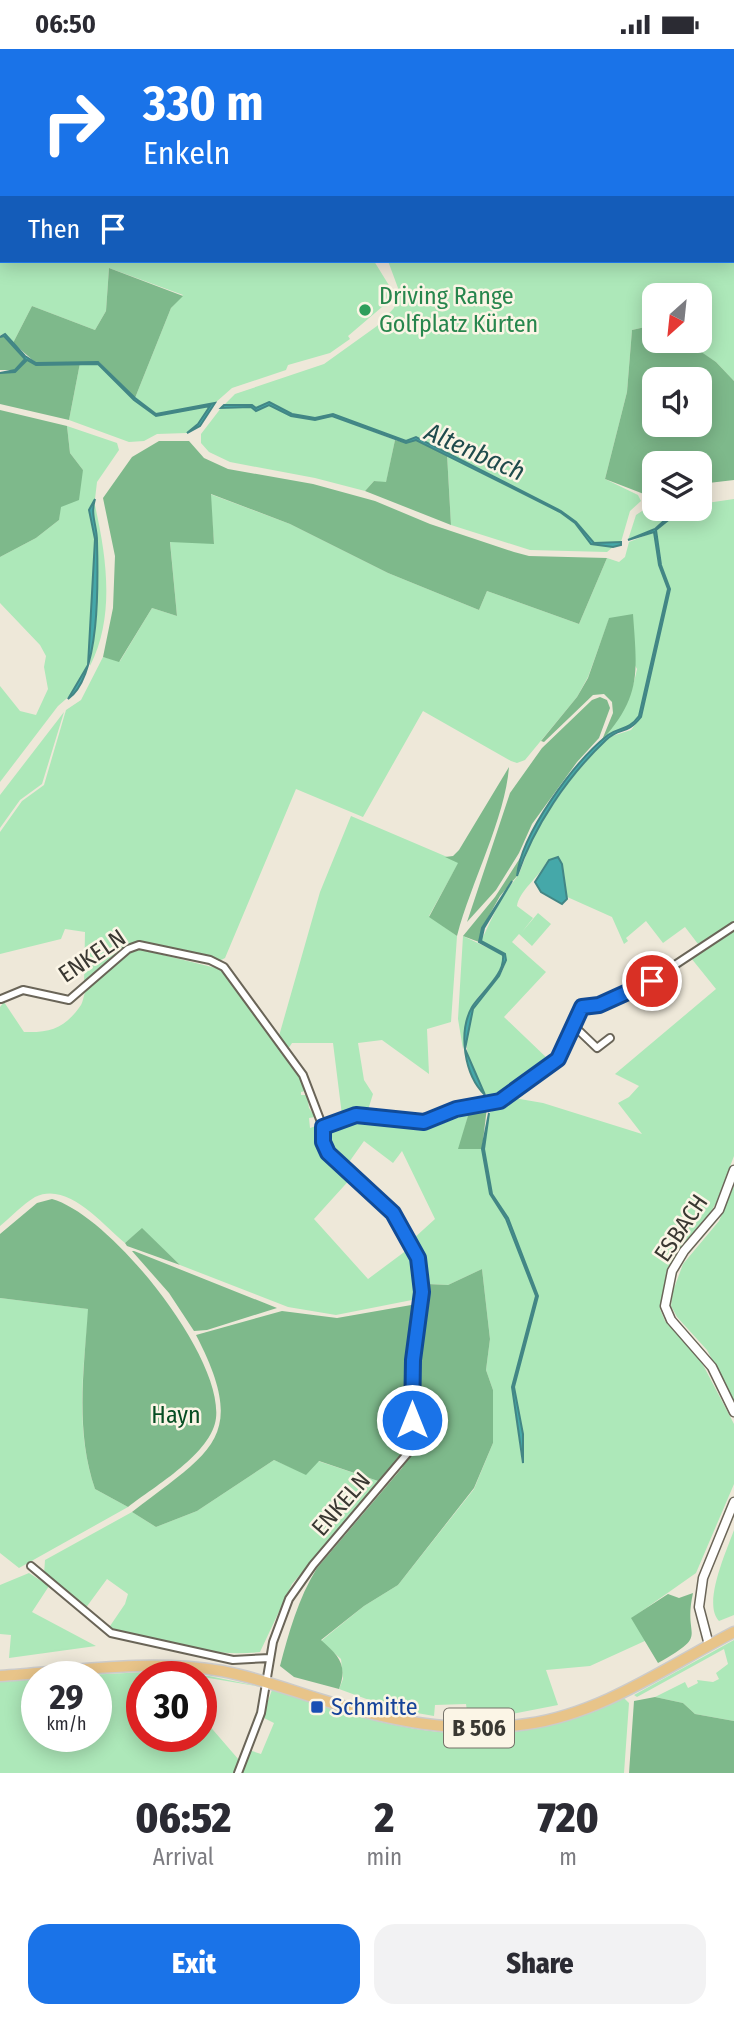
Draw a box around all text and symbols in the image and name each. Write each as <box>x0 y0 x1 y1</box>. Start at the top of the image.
text: 06:50 <box>35 9 96 40</box>
text: 330 m <box>143 74 264 133</box>
icon: right <box>28 77 119 168</box>
text: Enkeln <box>143 134 230 172</box>
icon: arrive <box>94 210 132 248</box>
text: Then <box>28 214 80 245</box>
place label: Driving Range Golfplatz Kürten <box>379 282 538 338</box>
north arrow <box>642 283 712 353</box>
map controls <box>642 283 712 521</box>
marker: Driving Range Golfplatz Kürten <box>357 302 373 318</box>
button: sound <box>642 367 712 437</box>
water label: Altenbach <box>419 416 530 488</box>
button: layers <box>642 451 712 521</box>
street label: ENKELN <box>53 923 131 989</box>
pin <box>622 951 682 1011</box>
icon: arrive <box>633 962 671 1000</box>
street label: ESBACH <box>648 1189 714 1267</box>
position arrow <box>375 1383 449 1457</box>
park label: Hayn <box>151 1401 201 1429</box>
street label: ENKELN <box>306 1467 376 1541</box>
speed limit sign: 30 <box>126 1661 217 1752</box>
text: 29 <box>49 1676 84 1718</box>
place label: Schmitte <box>331 1693 418 1721</box>
marker: Schmitte <box>309 1699 325 1715</box>
road number: B 506 <box>444 1709 514 1747</box>
text: km/h <box>46 1713 87 1735</box>
text: 06:52 <box>135 1793 231 1843</box>
text: 2 <box>374 1793 394 1843</box>
text: 720 <box>537 1793 599 1843</box>
text: Arrival <box>153 1843 214 1871</box>
text: min <box>367 1843 402 1871</box>
text: m <box>559 1843 577 1871</box>
button: Exit <box>28 1924 360 2004</box>
button: Share <box>374 1924 706 2004</box>

